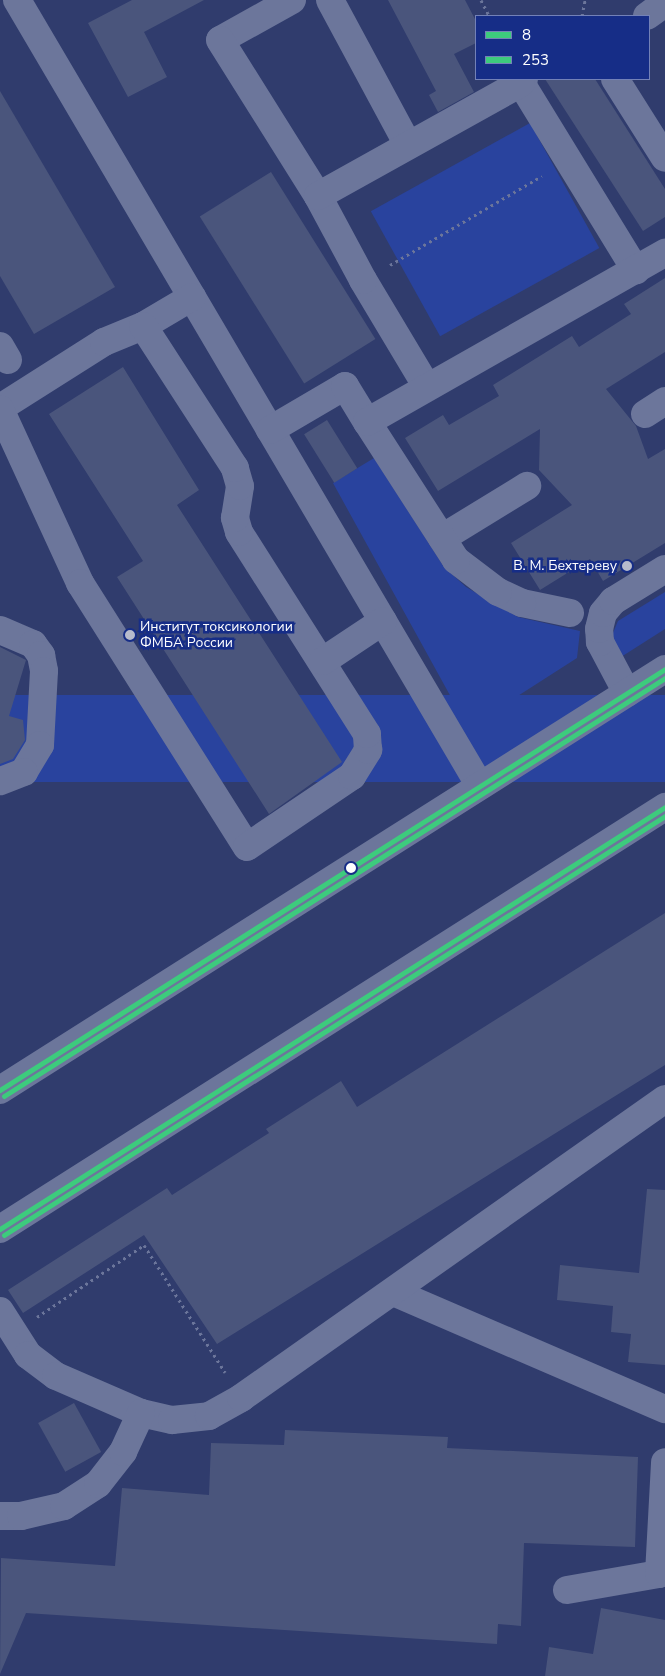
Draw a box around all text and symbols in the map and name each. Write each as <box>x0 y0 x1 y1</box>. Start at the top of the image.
legend <box>475 15 650 80</box>
text: 8 <box>522 25 531 45</box>
text: 253 <box>522 50 549 70</box>
place label: В. М. Бехтереву <box>513 558 617 574</box>
marker: В. М. Бехтереву <box>621 560 633 572</box>
place label: Институт токсикологии ФМБА России <box>140 619 293 652</box>
marker: Институт токсикологии ФМБА России <box>124 629 136 641</box>
unlabelled marker <box>346 863 356 873</box>

